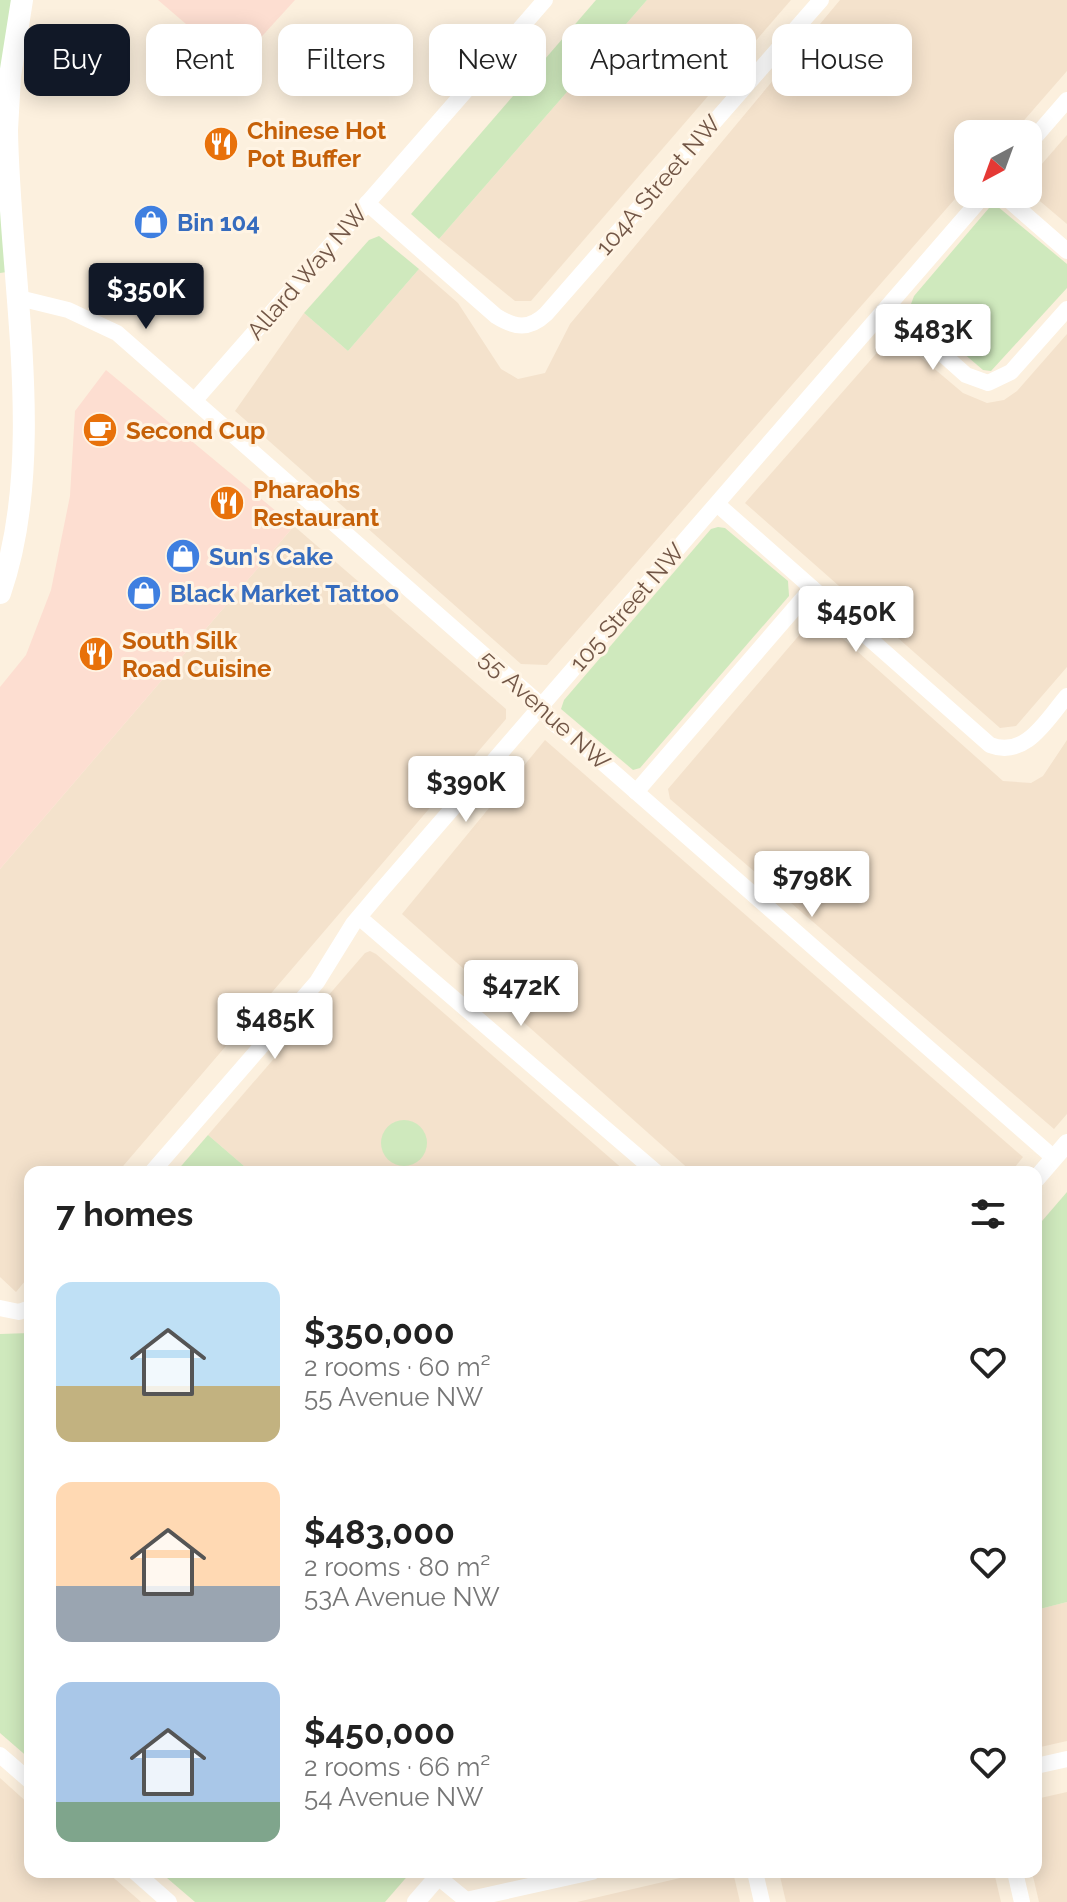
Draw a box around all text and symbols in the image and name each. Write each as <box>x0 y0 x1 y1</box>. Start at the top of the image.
chip: Buy <box>24 24 130 96</box>
chip: Rent <box>146 24 262 96</box>
chip: Filters <box>278 24 413 96</box>
chip: New <box>429 24 546 96</box>
chip: Apartment <box>562 24 756 96</box>
chip: House <box>772 24 912 96</box>
street label: 104A Street NW <box>589 109 727 261</box>
place label: Chinese Hot Pot Buffer <box>247 116 386 173</box>
north arrow <box>954 120 1042 208</box>
map controls <box>954 120 1042 208</box>
restaurant icon: Chinese Hot Pot Buffer <box>202 125 240 163</box>
street label: Allard Way NW <box>241 199 373 345</box>
shop icon: Bin 104 <box>132 203 170 241</box>
place label: Bin 104 <box>177 208 260 237</box>
pin: $350K <box>90 263 202 331</box>
text: $350K <box>107 274 185 304</box>
pin: $483K <box>877 304 989 372</box>
text: $483K <box>894 315 972 345</box>
cafe icon: Second Cup <box>81 411 119 449</box>
place label: Second Cup <box>126 416 265 445</box>
place label: Pharaohs Restaurant <box>253 475 379 532</box>
restaurant icon: Pharaohs Restaurant <box>208 484 246 522</box>
shop icon: Sun's Cake <box>164 537 202 575</box>
street label: 105 Street NW <box>563 537 691 677</box>
place label: Sun's Cake <box>209 542 333 571</box>
shop icon: Black Market Tattoo <box>125 574 163 612</box>
place label: Black Market Tattoo <box>170 579 399 608</box>
pin: $450K <box>800 586 912 654</box>
text: $450K <box>816 597 896 627</box>
place label: South Silk Road Cuisine <box>122 626 271 683</box>
restaurant icon: South Silk Road Cuisine <box>77 635 115 673</box>
street label: 55 Avenue NW <box>474 644 616 776</box>
pin: $390K <box>410 756 522 824</box>
text: $390K <box>426 767 506 797</box>
pin: $798K <box>756 851 868 919</box>
text: $798K <box>772 862 852 892</box>
pin: $472K <box>465 960 577 1028</box>
text: $472K <box>482 971 560 1001</box>
pin: $485K <box>219 993 331 1061</box>
text: $485K <box>236 1004 314 1034</box>
icon: filters <box>966 1192 1010 1236</box>
text: 7 homes <box>56 1194 193 1234</box>
text: $350,000 <box>304 1312 455 1352</box>
icon: home <box>120 1314 216 1410</box>
icon: heart <box>966 1340 1010 1384</box>
text: 2 rooms · 60 m² <box>304 1352 491 1382</box>
text: 55 Avenue NW <box>304 1382 483 1412</box>
text: $483,000 <box>304 1512 455 1552</box>
icon: home <box>120 1514 216 1610</box>
icon: heart <box>966 1540 1010 1584</box>
text: 2 rooms · 80 m² <box>304 1552 490 1582</box>
text: 53A Avenue NW <box>304 1582 500 1612</box>
text: $450,000 <box>304 1712 455 1752</box>
icon: home <box>120 1714 216 1810</box>
icon: heart <box>966 1740 1010 1784</box>
text: 2 rooms · 66 m² <box>304 1752 490 1782</box>
text: 54 Avenue NW <box>304 1782 483 1812</box>

